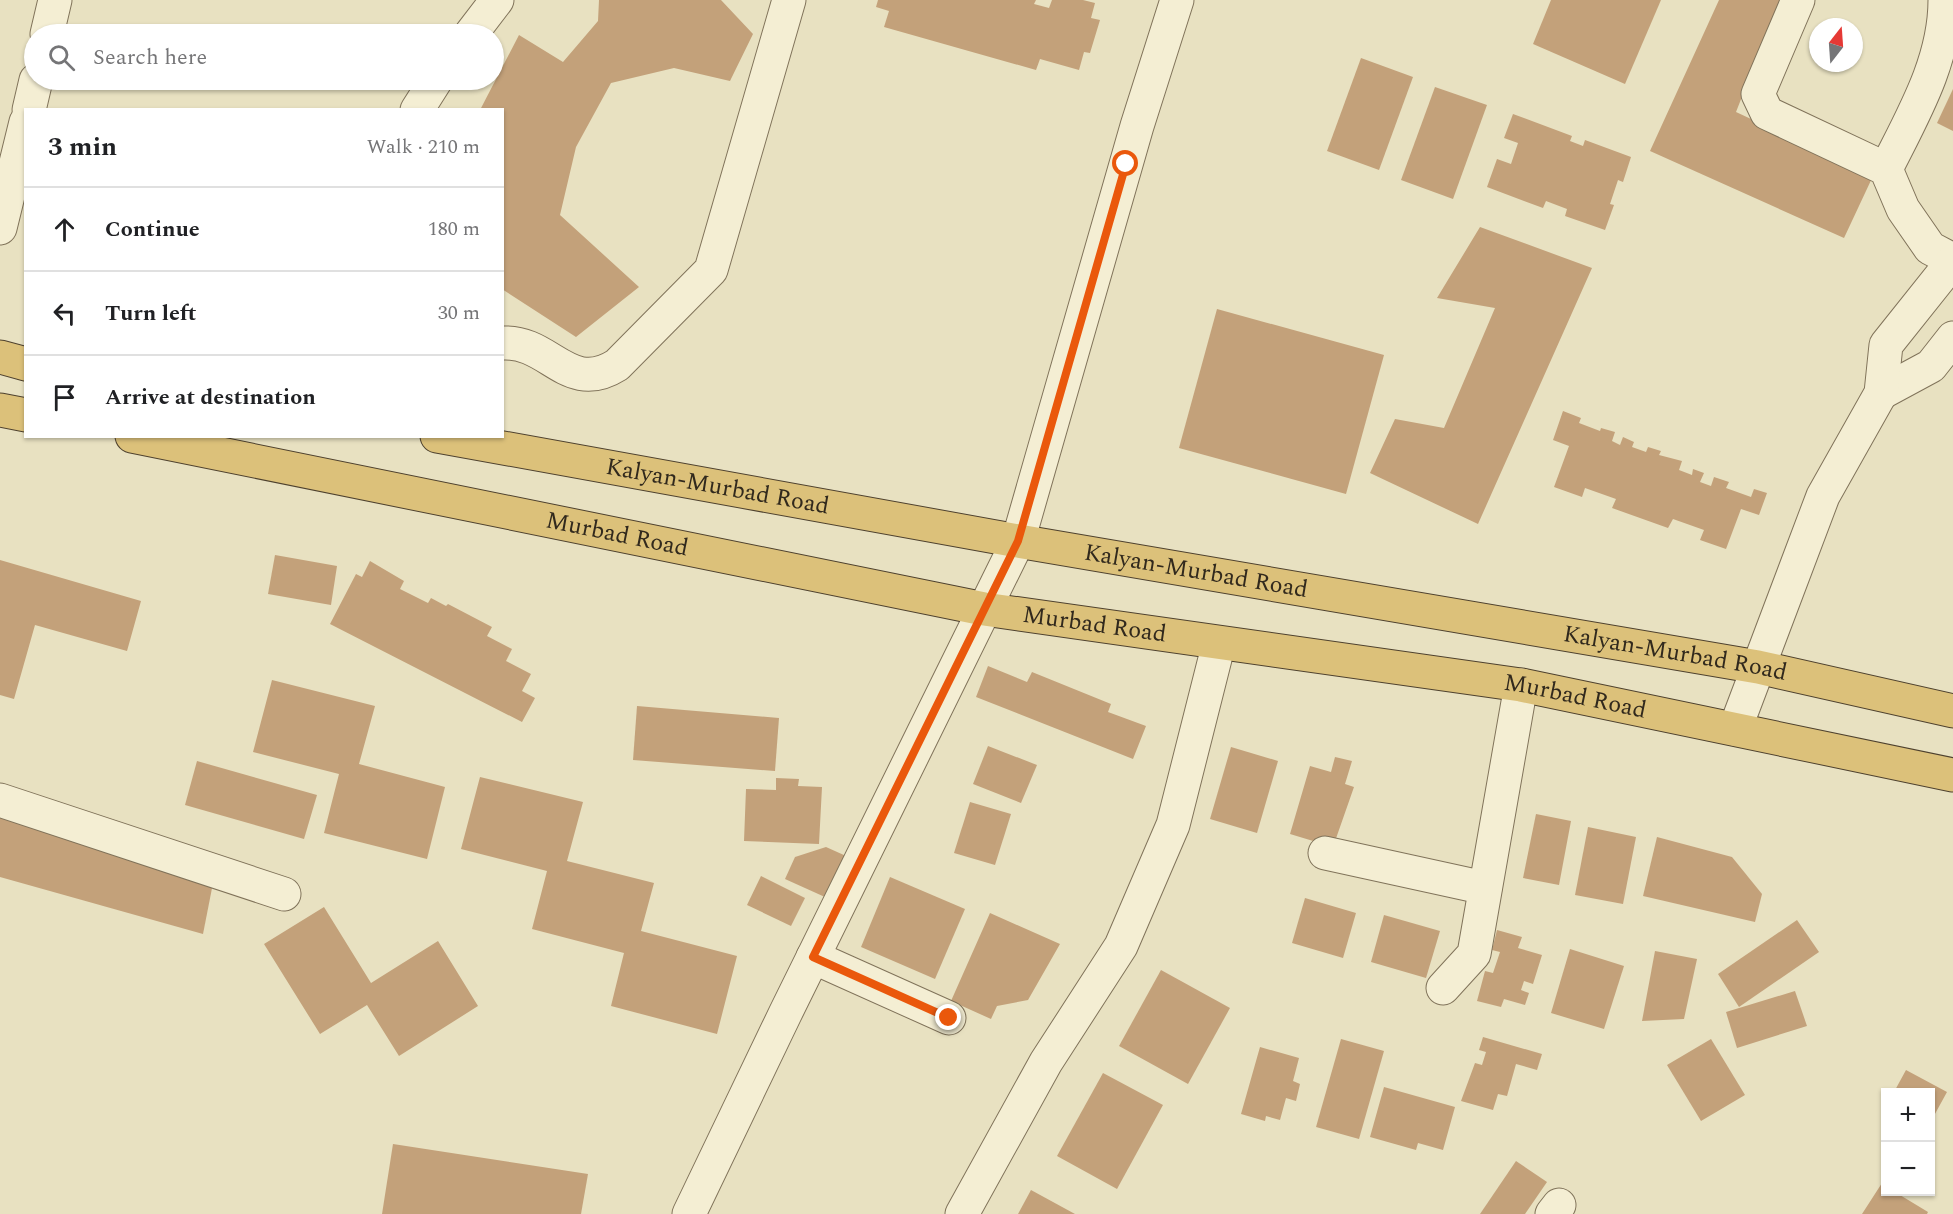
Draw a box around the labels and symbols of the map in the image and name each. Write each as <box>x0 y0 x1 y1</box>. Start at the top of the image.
north arrow <box>1809 18 1863 72</box>
route start <box>1112 150 1138 176</box>
street label: Kalyan-Murbad Road <box>603 449 832 525</box>
street label: Murbad Road <box>543 502 692 567</box>
street label: Kalyan-Murbad Road <box>1081 535 1311 608</box>
street label: Murbad Road <box>1020 597 1169 653</box>
street label: Kalyan-Murbad Road <box>1560 616 1790 691</box>
street label: Murbad Road <box>1501 665 1650 729</box>
route end <box>935 1004 961 1030</box>

